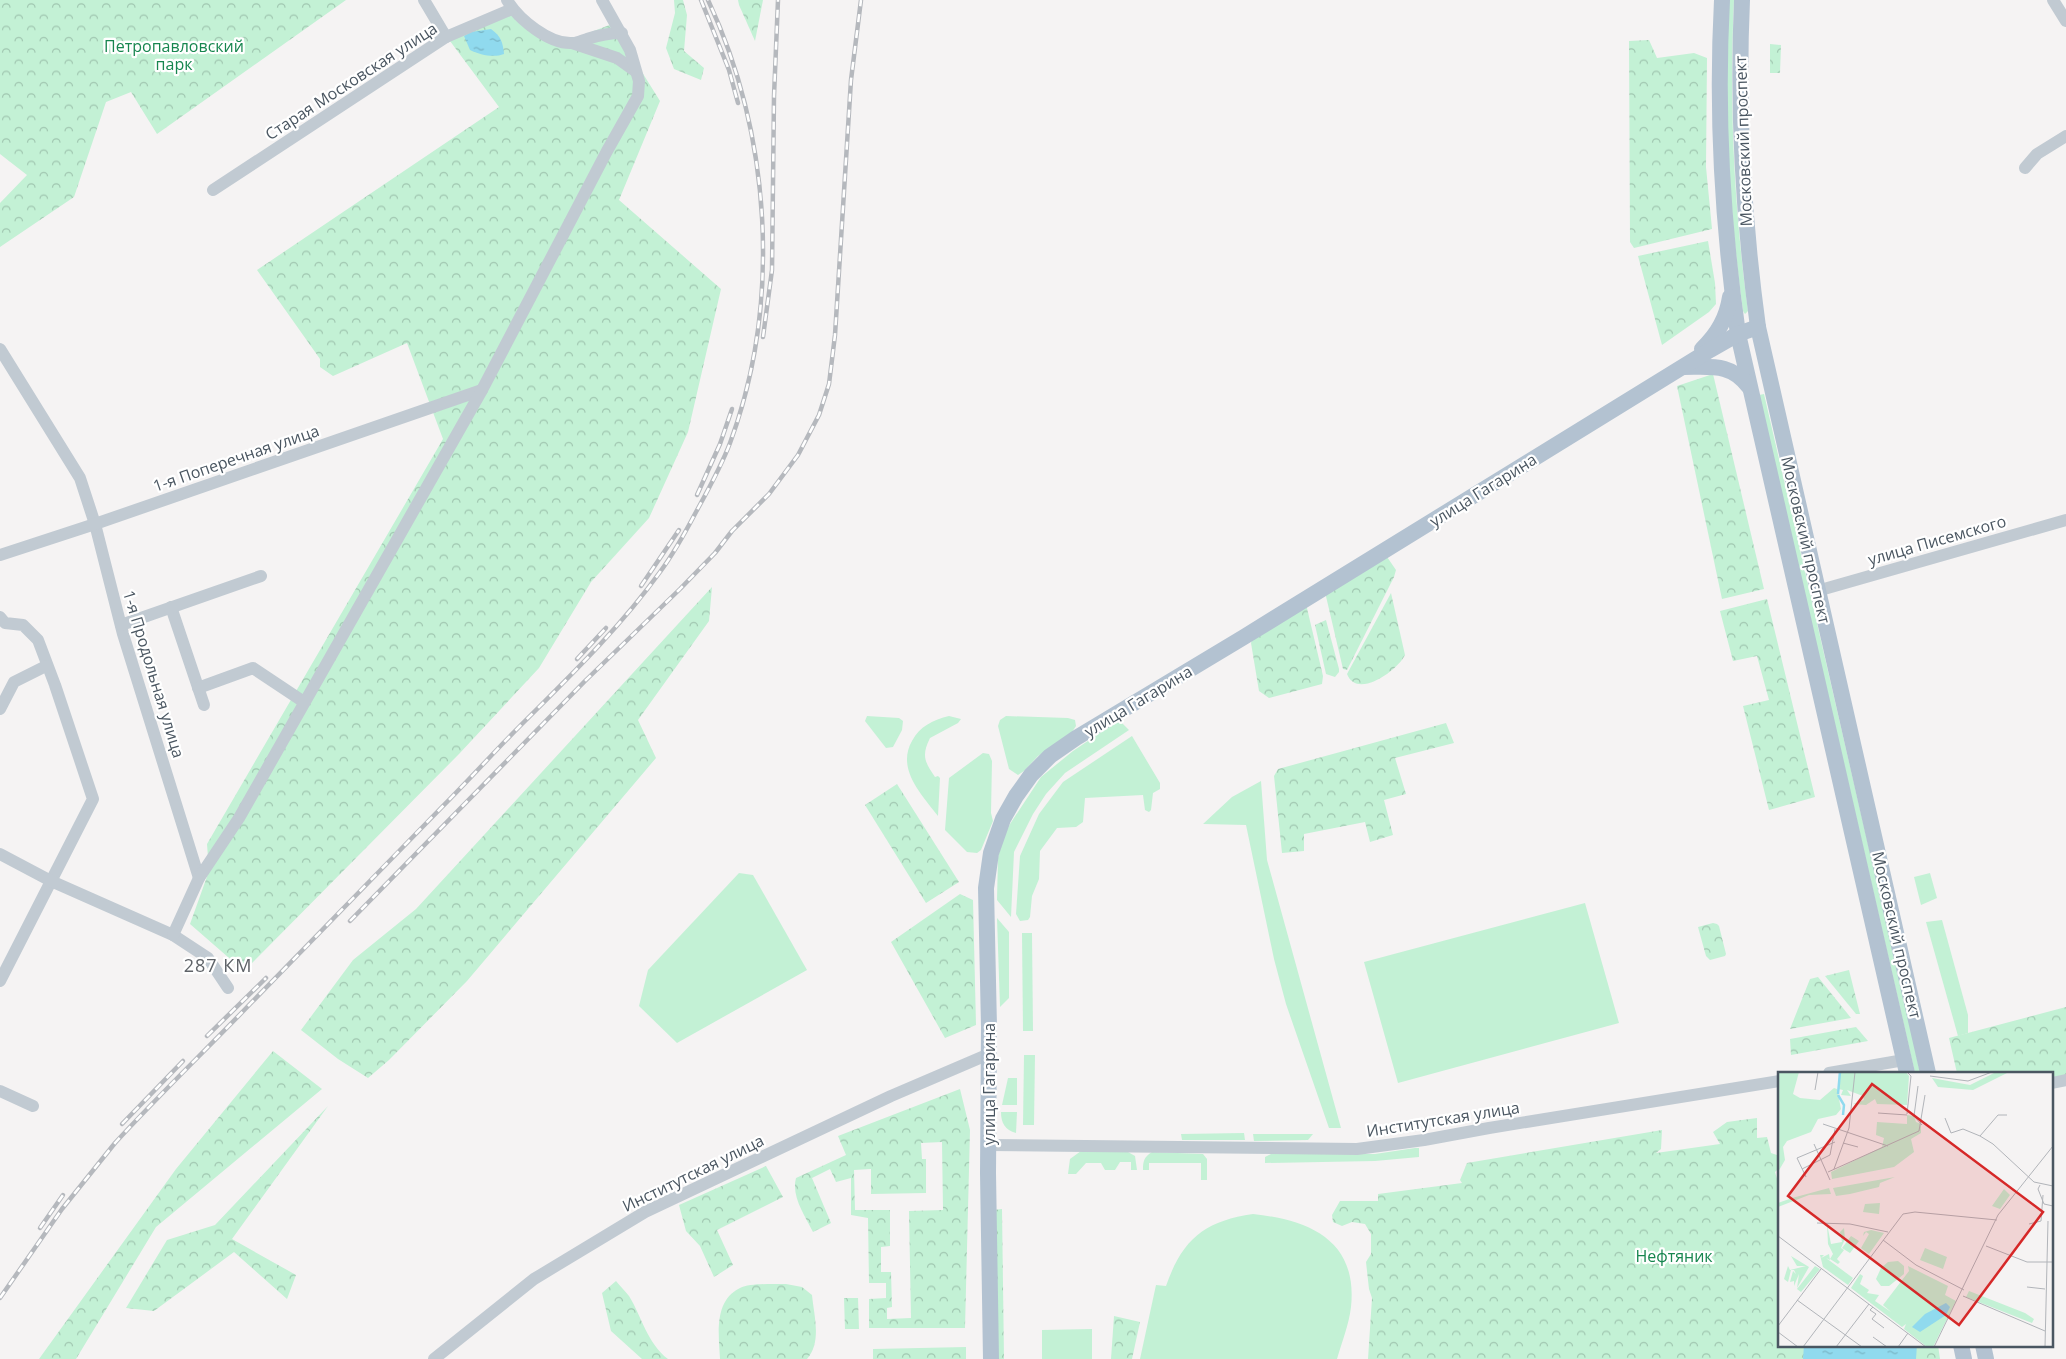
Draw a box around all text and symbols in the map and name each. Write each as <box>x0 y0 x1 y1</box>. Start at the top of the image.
street label: Старая Московская улица <box>261 17 441 145</box>
park label: Петропавловский парк <box>104 35 244 75</box>
street label: Московский проспект <box>1729 55 1757 227</box>
street label: 1-я Поперечная улица <box>150 419 322 497</box>
street label: улица Гагарина <box>1425 448 1541 532</box>
street label: Московский проспект <box>1776 454 1836 626</box>
street label: улица Писемского <box>1865 510 2009 570</box>
street label: 1-я Продольная улица <box>118 588 190 760</box>
street label: улица Гагарина <box>1080 660 1196 742</box>
street label: Московский проспект <box>1867 849 1927 1021</box>
district label: 287 КМ <box>184 953 252 977</box>
street label: улица Гагарина <box>978 1023 1000 1145</box>
inset map <box>1778 1072 2054 1346</box>
street label: Институтская улица <box>1365 1096 1521 1142</box>
street label: Институтская улица <box>619 1129 767 1217</box>
park label: Нефтяник <box>1635 1245 1713 1267</box>

